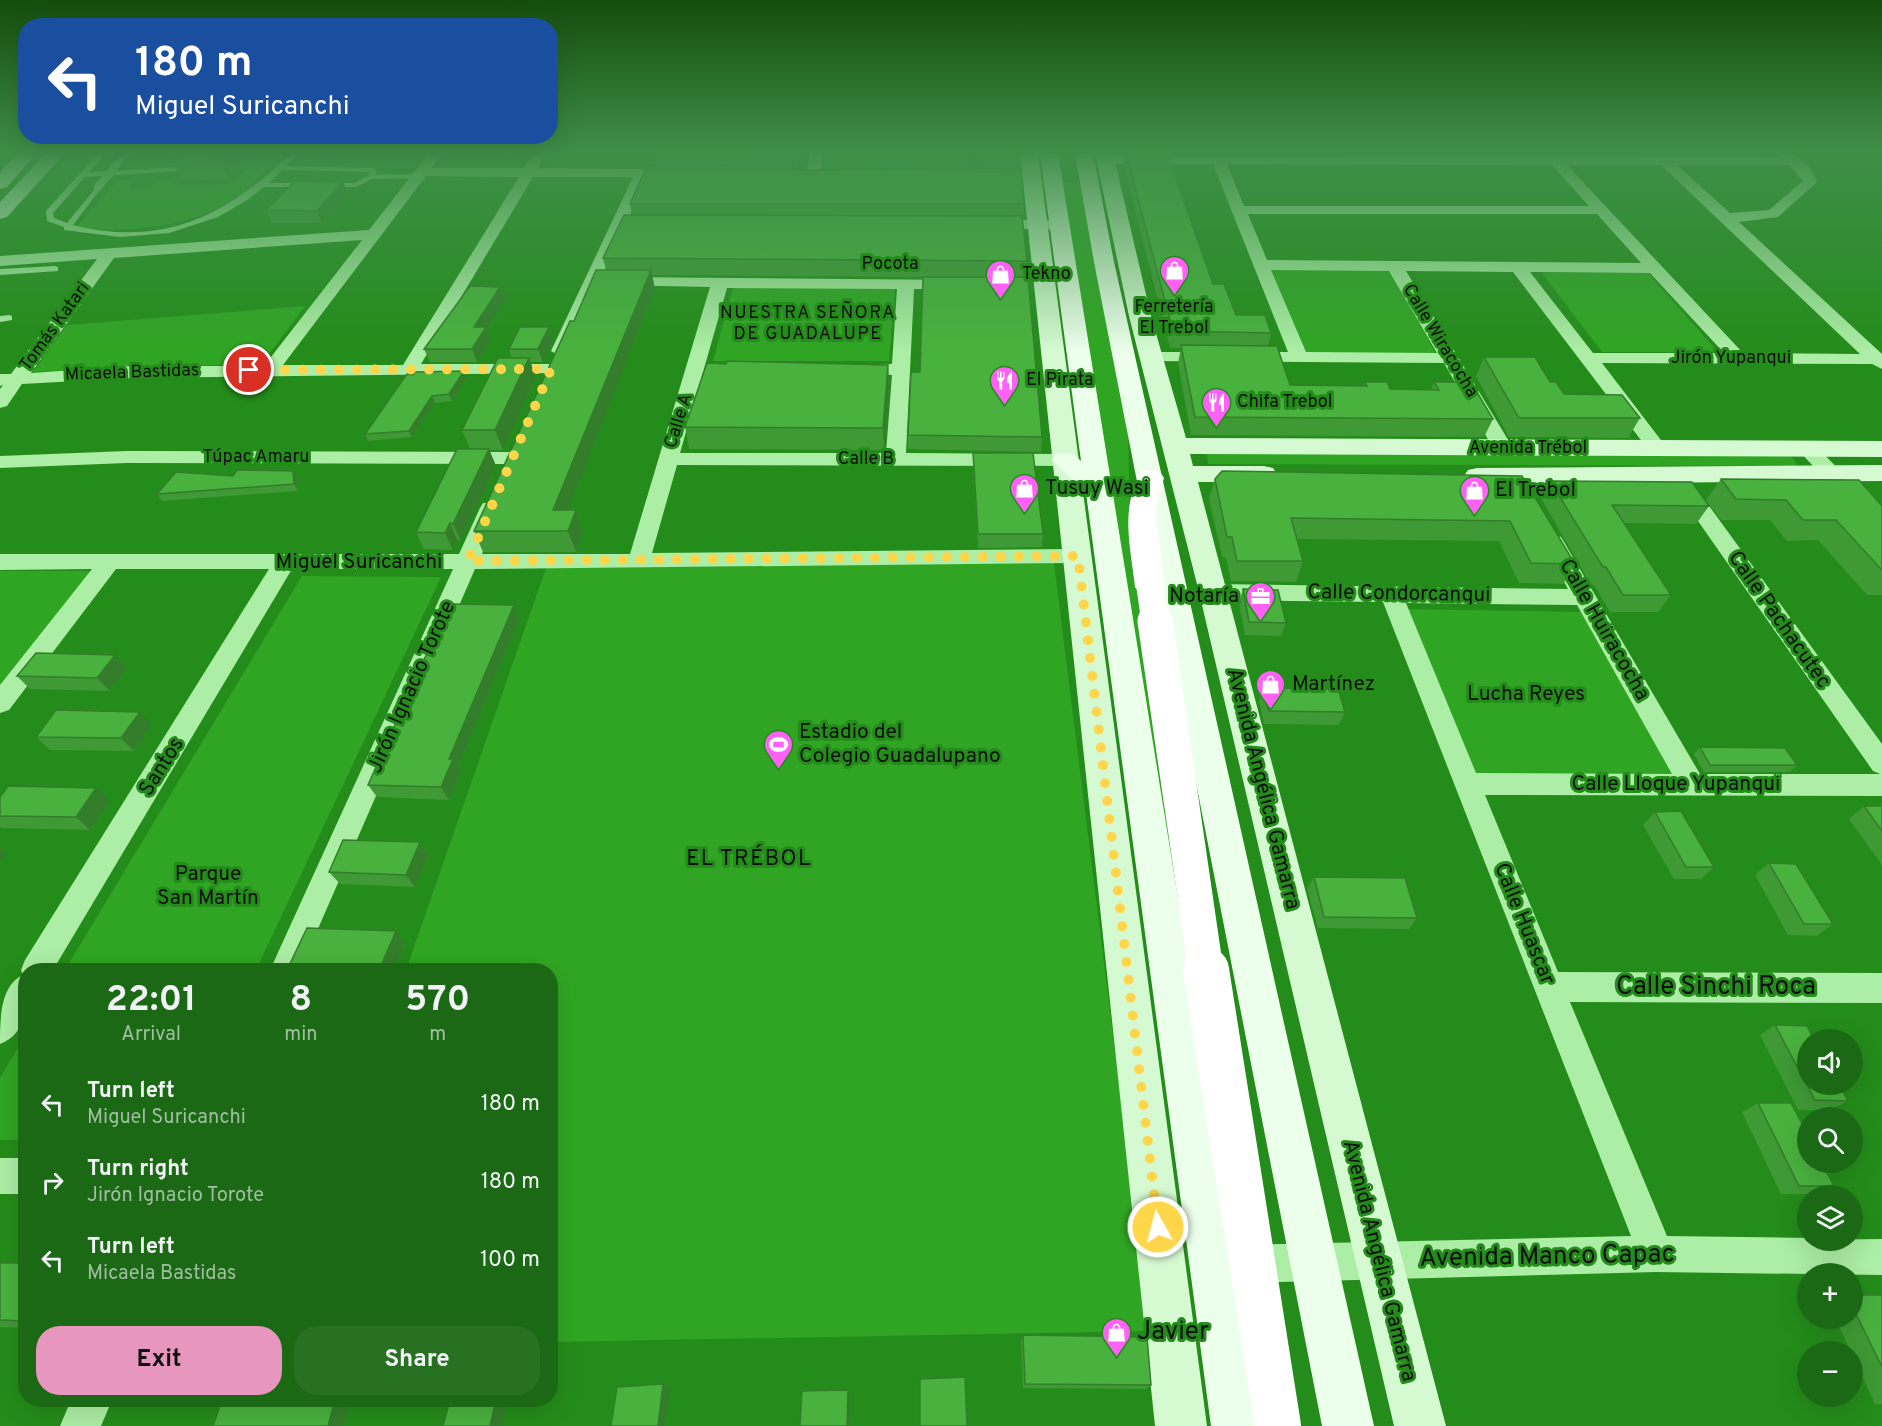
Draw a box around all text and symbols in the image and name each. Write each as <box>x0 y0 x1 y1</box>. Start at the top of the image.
text: 180 m <box>135 38 252 91</box>
icon: left <box>36 42 114 120</box>
text: Miguel Suricanchi <box>135 90 350 124</box>
street label: Pocota <box>862 253 918 276</box>
shop icon: Ferretería El Trebol <box>1158 254 1190 296</box>
shop icon: Tekno <box>985 258 1017 300</box>
place label: Tekno <box>1022 263 1071 286</box>
street label: Tomás Katari <box>15 278 95 376</box>
street label: Calle Wiracocha <box>1397 280 1483 402</box>
place label: Ferretería El Trebol <box>1134 296 1214 340</box>
district label: NUESTRA SEÑORA DE GUADALUPE <box>720 300 896 346</box>
pin <box>223 344 274 395</box>
street label: Jirón Yupanqui <box>1671 347 1791 370</box>
icon: arrive <box>232 353 265 386</box>
street label: Micaela Bastidas <box>64 359 200 387</box>
restaurant icon: El Pirata <box>989 364 1021 406</box>
place label: El Pirata <box>1026 369 1094 392</box>
restaurant icon: Chifa Trebol <box>1200 386 1232 428</box>
street label: Calle A <box>660 391 698 451</box>
place label: Chifa Trebol <box>1237 391 1333 414</box>
street label: Avenida Trébol <box>1469 437 1587 460</box>
street label: Túpac Amaru <box>203 446 309 469</box>
street label: Calle B <box>838 448 894 471</box>
shop icon: Tusuy Wasi <box>1008 472 1040 514</box>
shop icon: El Trebol <box>1458 474 1490 516</box>
place label: Tusuy Wasi <box>1045 475 1149 502</box>
place label: El Trebol <box>1495 477 1576 504</box>
street label: Calle Pachacutec <box>1722 546 1836 694</box>
street label: Miguel Suricanchi <box>276 549 442 576</box>
street label: Calle Huiracocha <box>1553 554 1655 706</box>
street label: Calle Condorcanqui <box>1307 579 1491 609</box>
office icon: Notaría <box>1244 580 1276 622</box>
place label: Notaría <box>1169 583 1239 610</box>
street label: Jirón Ignacio Torote <box>362 597 462 777</box>
street label: Avenida Angélica Gamarra <box>1220 666 1306 912</box>
shop icon: Martínez <box>1255 668 1287 710</box>
place label: Martínez <box>1292 671 1375 698</box>
park label: Lucha Reyes <box>1467 681 1585 708</box>
place label: Estadio del Colegio Guadalupano <box>799 719 1001 770</box>
sports icon: Estadio del Colegio Guadalupano <box>762 728 794 770</box>
street label: Santos <box>133 732 191 802</box>
street label: Calle Lloque Yupanqui <box>1572 771 1780 798</box>
district label: EL TRÉBOL <box>686 844 812 873</box>
street label: Calle Huascar <box>1487 859 1561 989</box>
park label: Parque San Martín <box>157 861 259 912</box>
street label: Calle Sinchi Roca <box>1616 971 1816 1004</box>
text: 22:01 <box>106 978 197 1024</box>
text: 8 <box>290 978 312 1024</box>
text: 570 <box>405 978 470 1024</box>
text: Arrival <box>121 1022 181 1048</box>
text: min <box>284 1022 318 1048</box>
text: m <box>429 1022 446 1048</box>
map controls <box>1797 1029 1863 1407</box>
button: sound <box>1797 1029 1863 1095</box>
text: Turn left <box>87 1078 175 1105</box>
icon: left <box>36 1088 69 1121</box>
text: 180 m <box>481 1091 540 1118</box>
text: Miguel Suricanchi <box>87 1105 246 1131</box>
button: search <box>1797 1107 1863 1173</box>
street label: Avenida Angélica Gamarra <box>1336 1138 1422 1384</box>
text: Turn right <box>87 1156 189 1183</box>
icon: right <box>36 1166 69 1199</box>
text: 180 m <box>481 1169 540 1196</box>
text: Jirón Ignacio Torote <box>87 1183 264 1209</box>
button: layers <box>1797 1185 1863 1251</box>
position arrow <box>1126 1195 1190 1259</box>
text: Turn left <box>87 1234 175 1261</box>
street label: Avenida Manco Capac <box>1419 1238 1675 1276</box>
icon: left <box>36 1244 69 1277</box>
text: 100 m <box>480 1247 540 1274</box>
text: Micaela Bastidas <box>87 1261 236 1287</box>
button: + <box>1797 1263 1863 1329</box>
shop icon: Javier <box>1100 1316 1132 1358</box>
place label: Javier <box>1137 1316 1209 1349</box>
button: Exit <box>36 1326 282 1395</box>
button: Share <box>294 1326 540 1395</box>
button: − <box>1797 1341 1863 1407</box>

